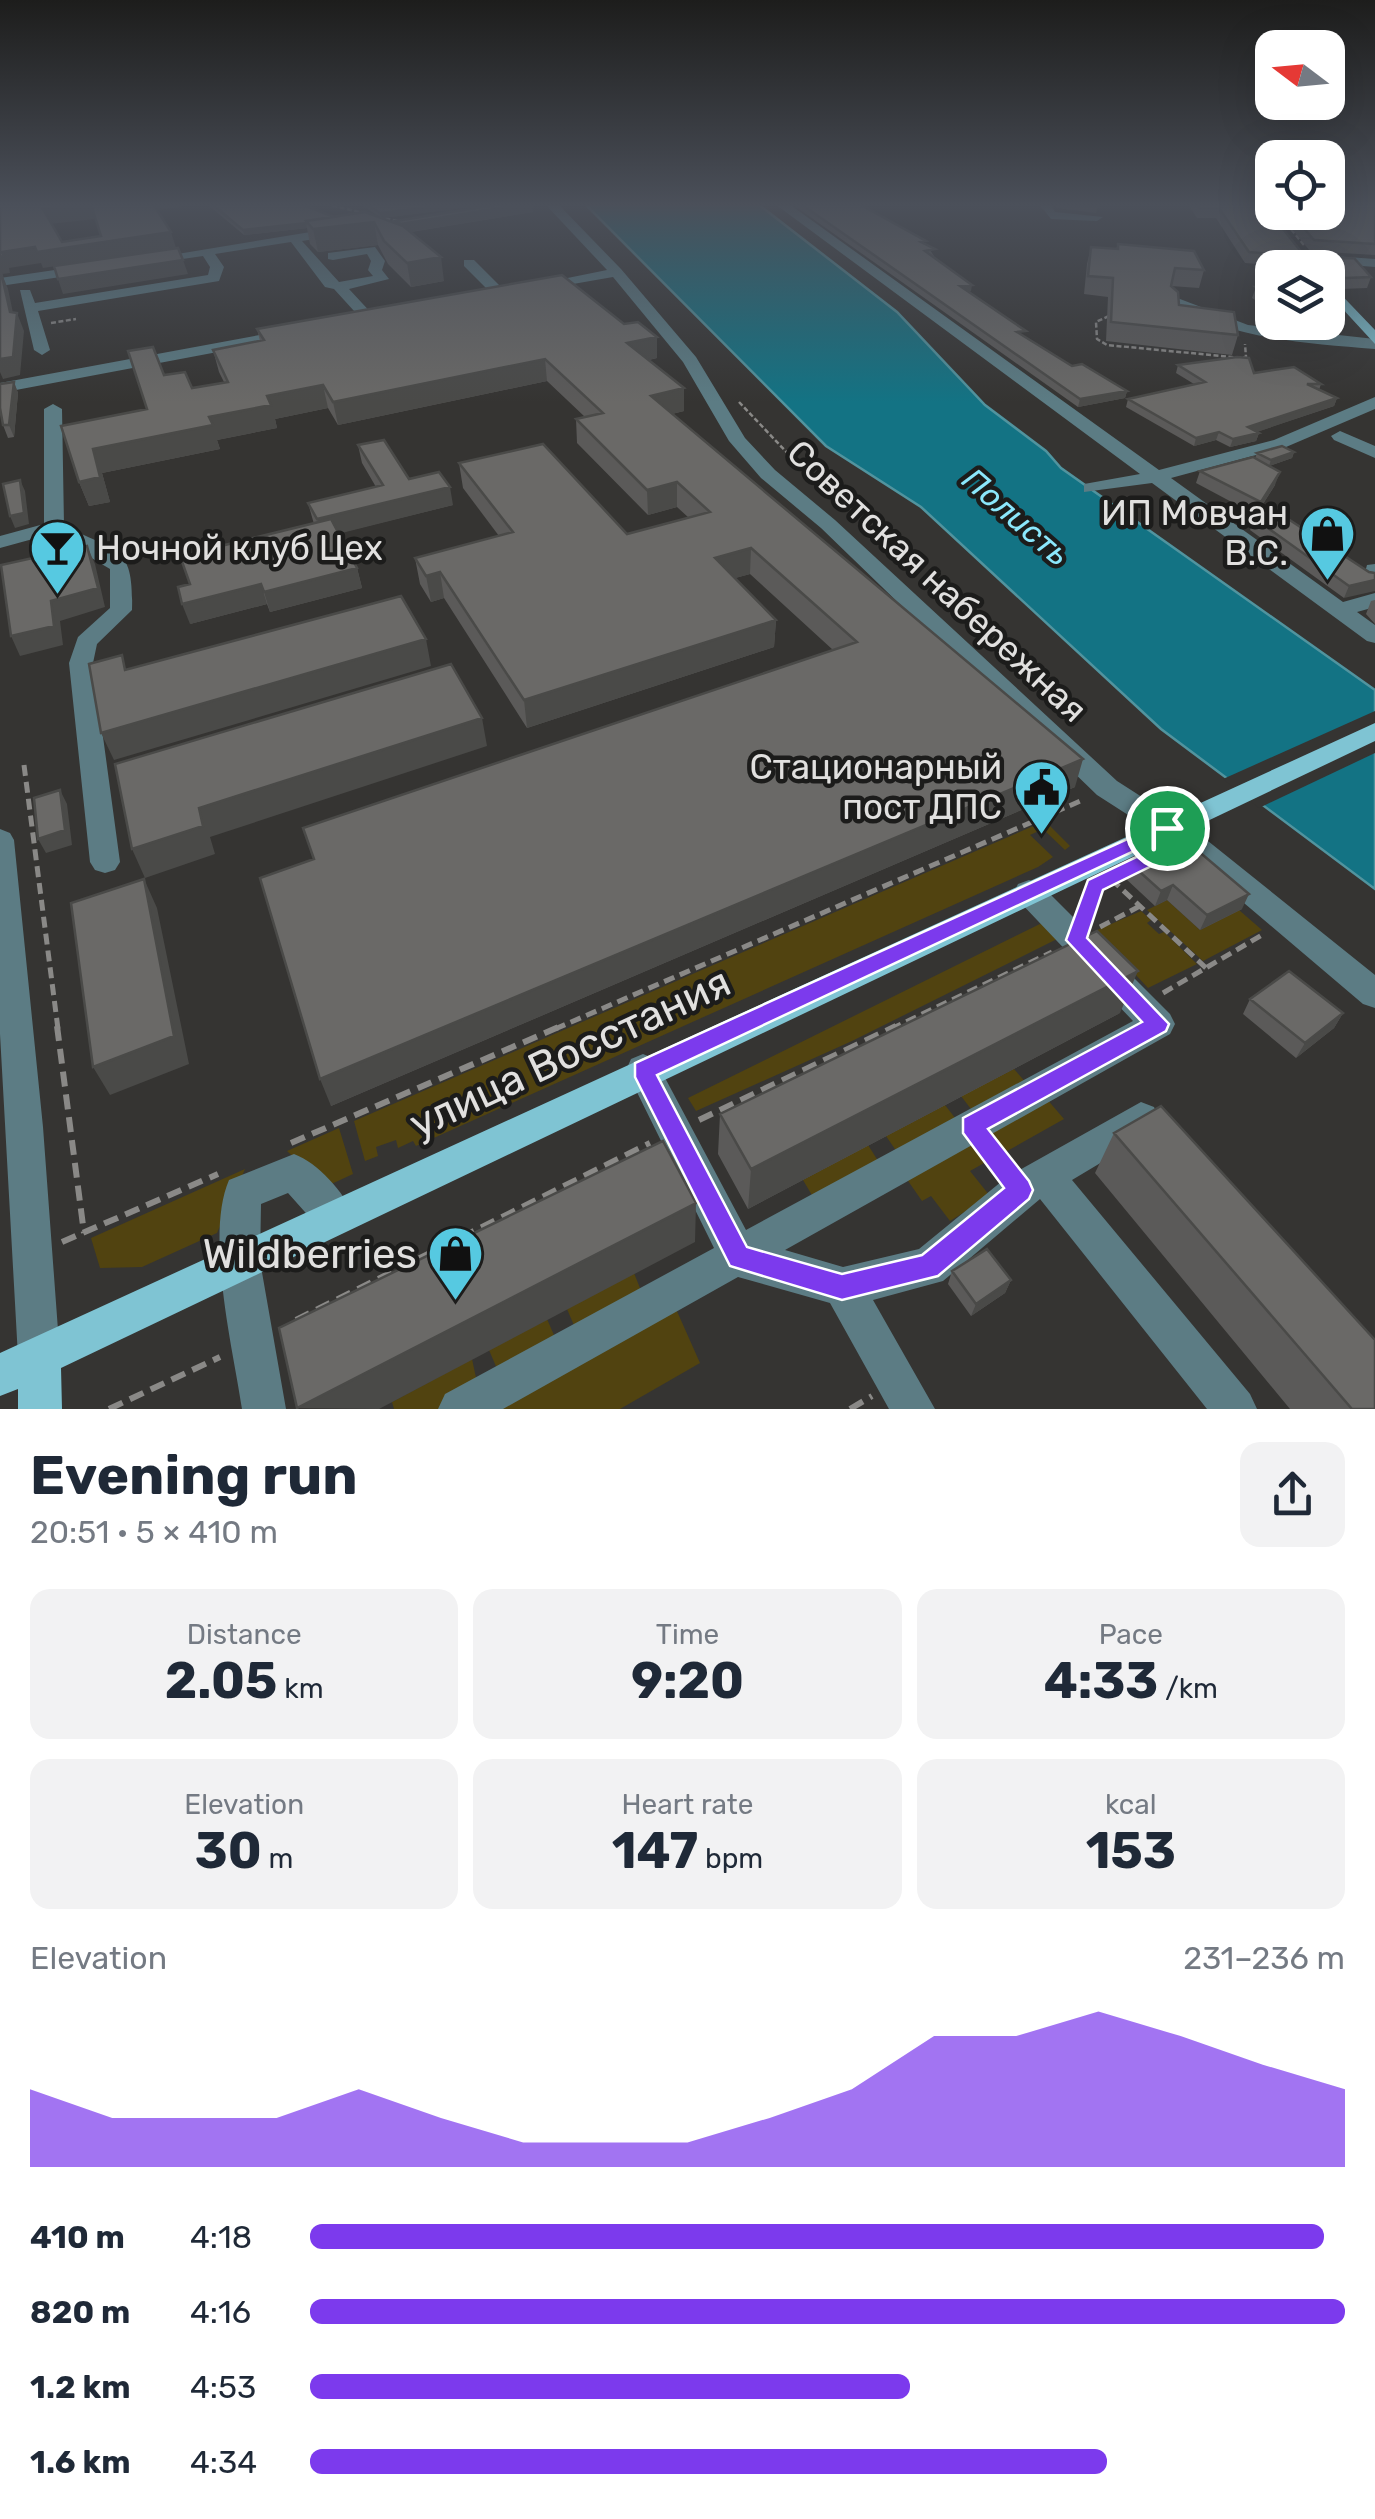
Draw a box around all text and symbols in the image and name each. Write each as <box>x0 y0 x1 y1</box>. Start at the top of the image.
north arrow <box>1255 30 1345 120</box>
map controls <box>1255 30 1345 340</box>
button: locate <box>1255 140 1345 230</box>
button: layers <box>1255 250 1345 340</box>
street label: Советская набережная <box>778 431 1096 731</box>
water label: Полисть <box>955 460 1077 574</box>
place label: ИП Мовчан В.С. <box>1101 492 1288 574</box>
shop icon: ИП Мовчан В.С. <box>1297 503 1357 582</box>
bar icon: Ночной клуб Цех <box>27 518 87 597</box>
place label: Ночной клуб Цех <box>96 527 383 569</box>
place label: Стационарный пост ДПС <box>750 746 1002 828</box>
public building icon: Стационарный пост ДПС <box>1011 757 1071 836</box>
pin <box>1125 786 1210 871</box>
icon: arrive <box>1140 801 1195 856</box>
street label: улица Восстания <box>402 957 738 1149</box>
shop icon: Wildberries <box>426 1224 486 1303</box>
place label: Wildberries <box>202 1229 417 1279</box>
button: share <box>1240 1442 1345 1547</box>
text: Evening run <box>30 1443 358 1508</box>
text: 20:51 · 5 × 410 m <box>30 1513 278 1551</box>
text: Distance <box>187 1618 302 1651</box>
text: Time <box>656 1618 719 1651</box>
text: Pace <box>1099 1618 1163 1651</box>
text: 2.05 <box>165 1651 277 1711</box>
text: 9:20 <box>631 1651 744 1711</box>
text: 4:33 <box>1044 1651 1158 1711</box>
text: km <box>277 1672 324 1705</box>
text: /km <box>1158 1672 1218 1705</box>
text: Elevation <box>184 1788 304 1821</box>
text: Heart rate <box>622 1788 753 1821</box>
text: kcal <box>1105 1788 1157 1821</box>
text: 30 <box>195 1821 262 1881</box>
text: 147 <box>612 1821 698 1881</box>
text: 153 <box>1086 1821 1176 1881</box>
text: m <box>262 1842 294 1875</box>
text: bpm <box>698 1842 763 1875</box>
text: Elevation <box>30 1939 167 1977</box>
text: 231–236 m <box>1183 1939 1345 1977</box>
text: 410 m <box>30 2218 125 2256</box>
text: 4:18 <box>190 2218 252 2256</box>
text: 820 m <box>30 2293 130 2331</box>
text: 4:16 <box>190 2293 251 2331</box>
text: 1.2 km <box>30 2368 131 2406</box>
text: 4:53 <box>190 2368 256 2406</box>
text: 1.6 km <box>30 2443 131 2481</box>
text: 4:34 <box>190 2443 257 2481</box>

